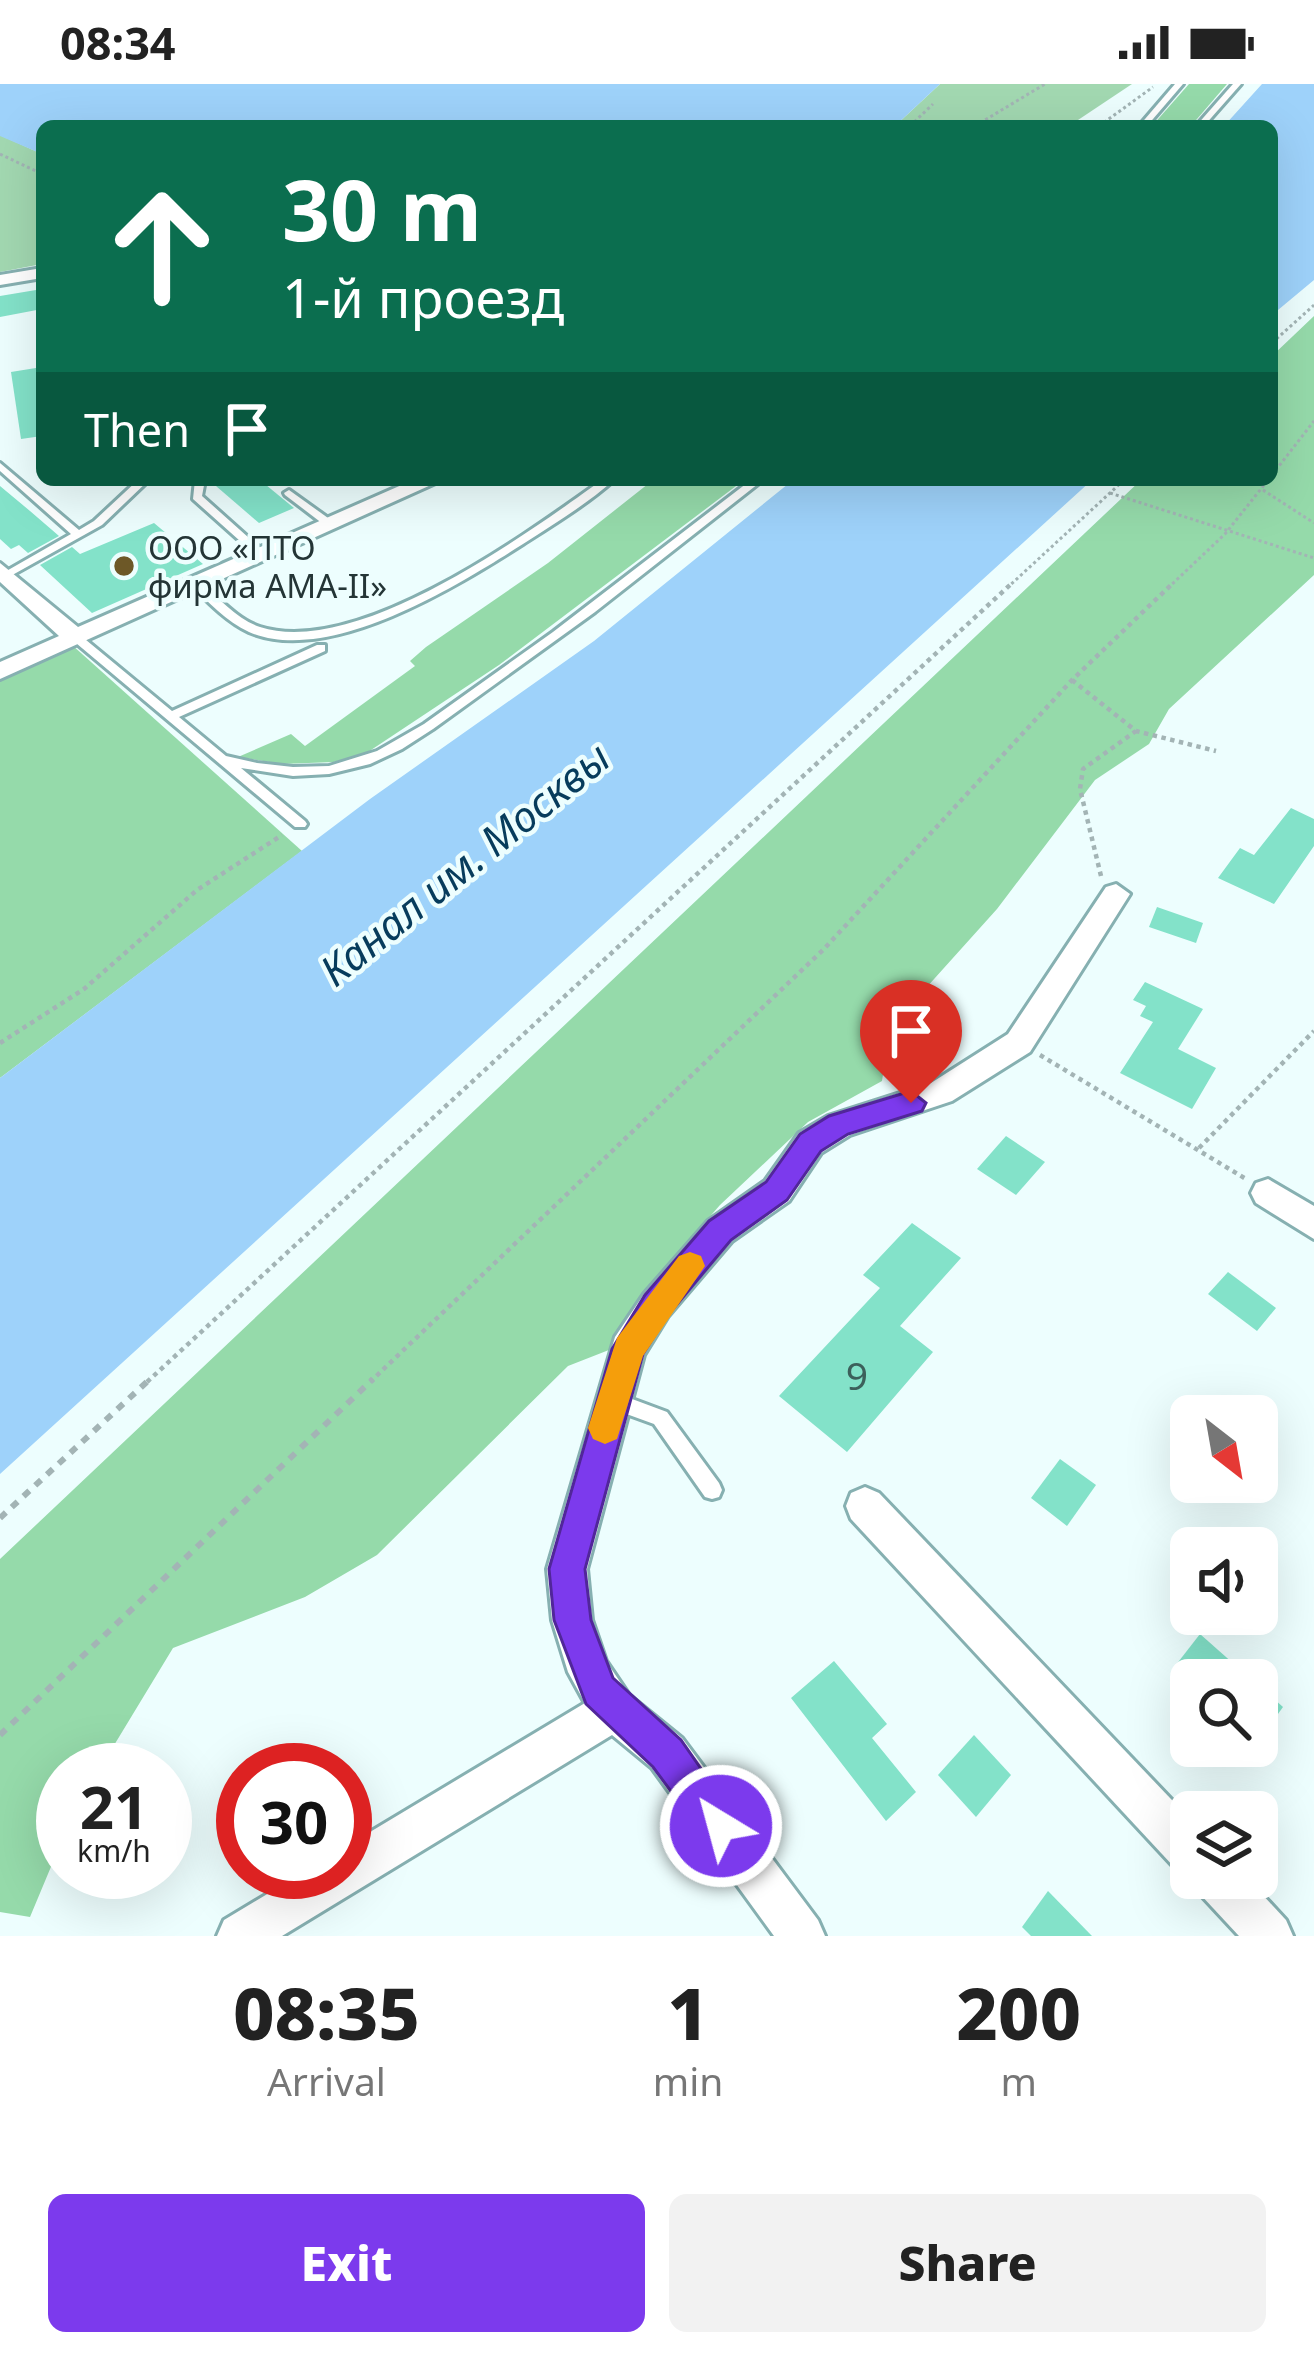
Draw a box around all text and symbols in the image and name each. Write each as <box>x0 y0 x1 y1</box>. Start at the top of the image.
text: 08:34 <box>60 12 176 73</box>
text: 30 m <box>282 151 482 266</box>
icon: ahead <box>84 168 240 324</box>
text: 1-й проезд <box>282 260 564 334</box>
icon: arrive <box>214 396 280 462</box>
text: Then <box>84 399 190 460</box>
place label: ООО «ПТО фирма АМА-II» <box>148 525 387 608</box>
marker: ООО «ПТО фирма АМА-II» <box>111 553 137 579</box>
water label: Канал им. Москвы <box>307 728 621 998</box>
pin <box>860 980 962 1103</box>
icon: arrive <box>878 998 944 1064</box>
house number: 9 <box>846 1348 868 1401</box>
north arrow <box>1170 1395 1278 1503</box>
map controls <box>1170 1395 1278 1899</box>
button: sound <box>1170 1527 1278 1635</box>
button: search <box>1170 1659 1278 1767</box>
speed limit sign: 30 <box>216 1743 372 1899</box>
position arrow <box>658 1763 784 1889</box>
text: 21 <box>80 1765 148 1847</box>
button: layers <box>1170 1791 1278 1899</box>
text: km/h <box>77 1830 151 1871</box>
text: 08:35 <box>233 1963 420 2061</box>
text: 1 <box>667 1963 709 2061</box>
text: 200 <box>956 1963 1081 2061</box>
text: Arrival <box>267 2054 386 2107</box>
text: min <box>653 2054 723 2107</box>
text: m <box>1000 2054 1037 2107</box>
button: Exit <box>48 2194 645 2332</box>
button: Share <box>669 2194 1266 2332</box>

